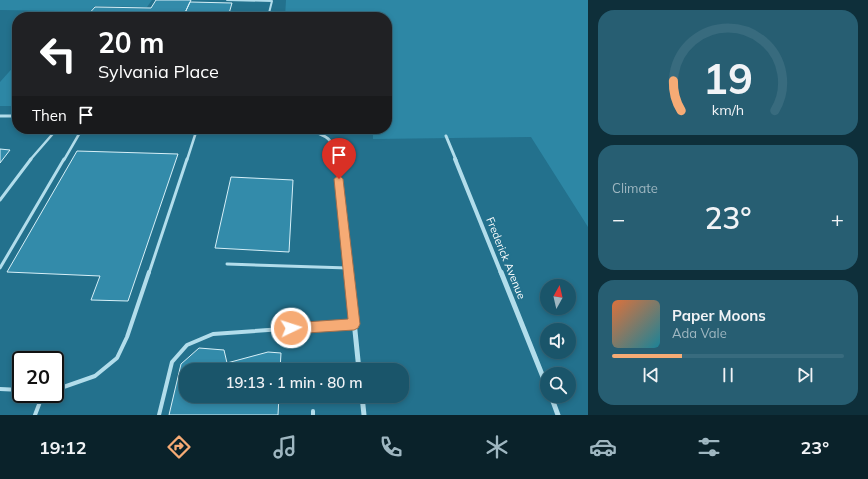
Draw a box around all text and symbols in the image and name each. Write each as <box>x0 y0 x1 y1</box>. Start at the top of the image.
text: 20 m <box>98 25 164 60</box>
icon: left <box>32 28 84 80</box>
text: 19 <box>703 51 753 103</box>
text: Sylvania Place <box>98 60 219 83</box>
text: km/h <box>712 100 744 118</box>
icon: arrive <box>75 104 97 126</box>
text: Then <box>32 106 67 125</box>
pin <box>322 138 356 179</box>
icon: arrive <box>328 144 350 166</box>
text: Climate <box>612 180 658 196</box>
text: 23° <box>704 199 752 237</box>
text: − <box>612 205 625 233</box>
text: + <box>831 205 844 233</box>
street label: Frederick Avenue <box>483 215 529 301</box>
north arrow <box>540 279 576 315</box>
map controls <box>540 279 576 403</box>
text: Paper Moons <box>672 306 766 325</box>
position arrow <box>270 307 312 349</box>
button: sound <box>540 323 576 359</box>
text: Ada Vale <box>672 325 727 341</box>
speed limit sign: 20 <box>12 351 64 403</box>
icon: previous <box>640 364 662 386</box>
icon: pause <box>717 364 739 386</box>
icon: next <box>794 364 816 386</box>
button: search <box>540 367 576 403</box>
text: 19:13 · 1 min · 80 m <box>225 373 363 392</box>
icon: directions <box>165 433 193 461</box>
icon: music <box>271 433 299 461</box>
icon: phone <box>377 433 405 461</box>
icon: climate <box>483 433 511 461</box>
icon: car <box>589 433 617 461</box>
icon: filters <box>695 433 723 461</box>
text: 19:12 <box>39 436 87 459</box>
text: 23° <box>801 436 829 459</box>

